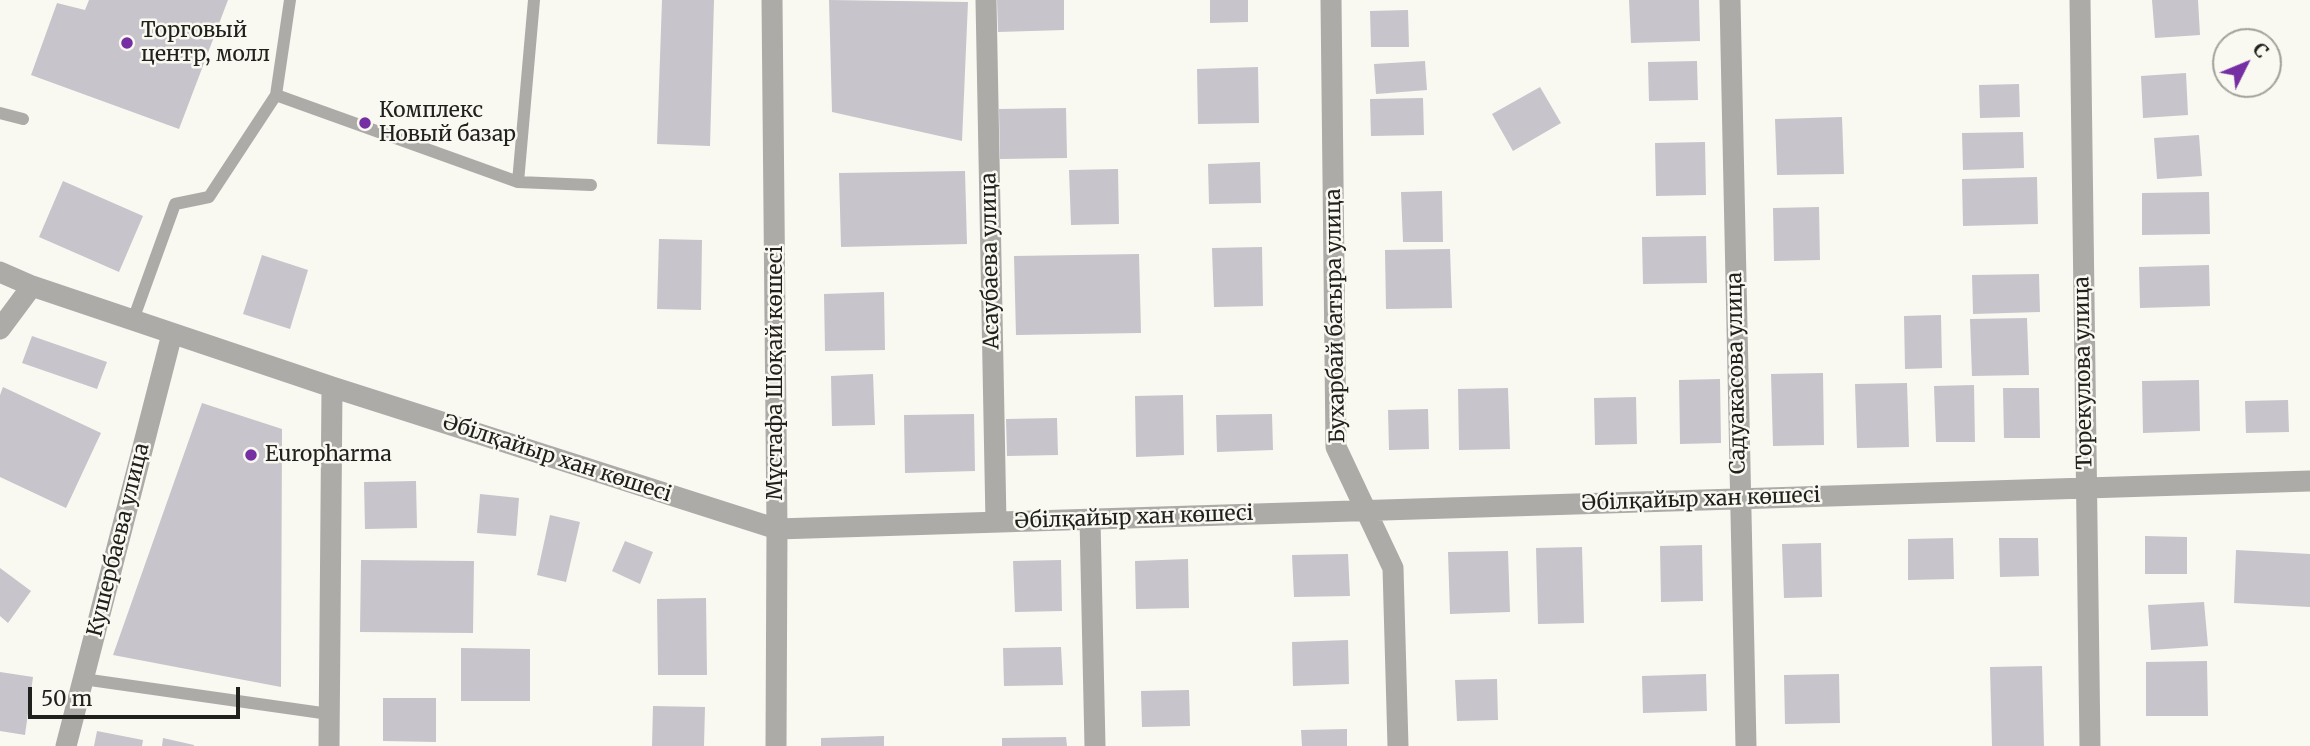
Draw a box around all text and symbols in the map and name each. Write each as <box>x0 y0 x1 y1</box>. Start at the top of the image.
place label: Торговый центр, молл <box>141 18 270 68</box>
north arrow <box>2212 28 2282 98</box>
marker: Торговый центр, молл <box>119 35 135 51</box>
text: С <box>2248 37 2274 63</box>
place label: Комплекс Новый базар <box>379 98 516 148</box>
marker: Комплекс Новый базар <box>357 115 373 131</box>
street label: Асаубаева улица <box>977 172 1005 350</box>
street label: Бухарбай батыра улица <box>1321 188 1351 444</box>
street label: Мұстафа Шоқай көшесі <box>763 246 789 500</box>
street label: Садуакасова улица <box>1723 272 1751 474</box>
street label: Торекулова улица <box>2070 276 2098 470</box>
street label: Әбілқайыр хан көшесі <box>440 410 674 508</box>
street label: Кушербаева улица <box>83 441 155 639</box>
place label: Europharma <box>265 442 392 468</box>
marker: Europharma <box>243 447 259 463</box>
street label: Әбілқайыр хан көшесі <box>1581 483 1821 517</box>
street label: Әбілқайыр хан көшесі <box>1014 501 1254 535</box>
scale bar <box>32 672 243 716</box>
text: 50 m <box>41 685 92 712</box>

